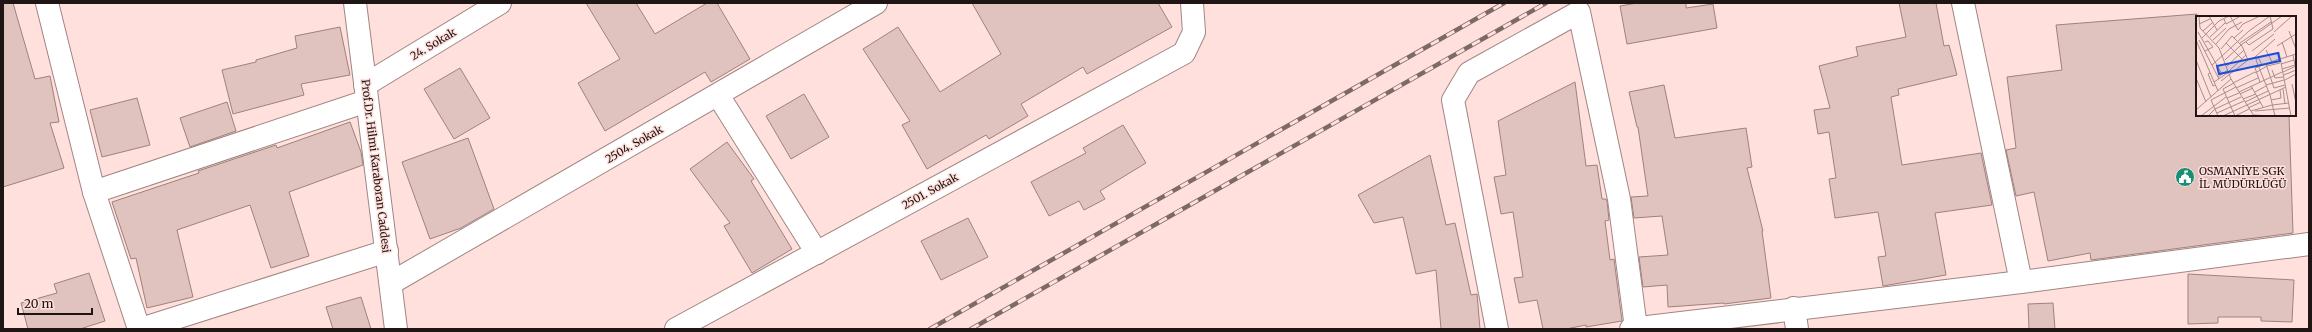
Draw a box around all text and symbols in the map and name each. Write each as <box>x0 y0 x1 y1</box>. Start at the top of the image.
inset map <box>2196 16 2296 116</box>
street label: 24. Sokak <box>408 25 458 63</box>
street label: Prof.Dr. Hilmi Karaboran Caddesi <box>358 78 394 254</box>
street label: 2504. Sokak <box>603 122 665 166</box>
place label: OSMANİYE SGK İL MÜDÜRLÜĞÜ <box>2199 164 2286 191</box>
public building icon: OSMANİYE SGK İL MÜDÜRLÜĞÜ <box>2174 166 2196 188</box>
street label: 2501. Sokak <box>899 170 961 212</box>
scale bar <box>18 290 92 316</box>
text: 20 m <box>24 296 53 311</box>

